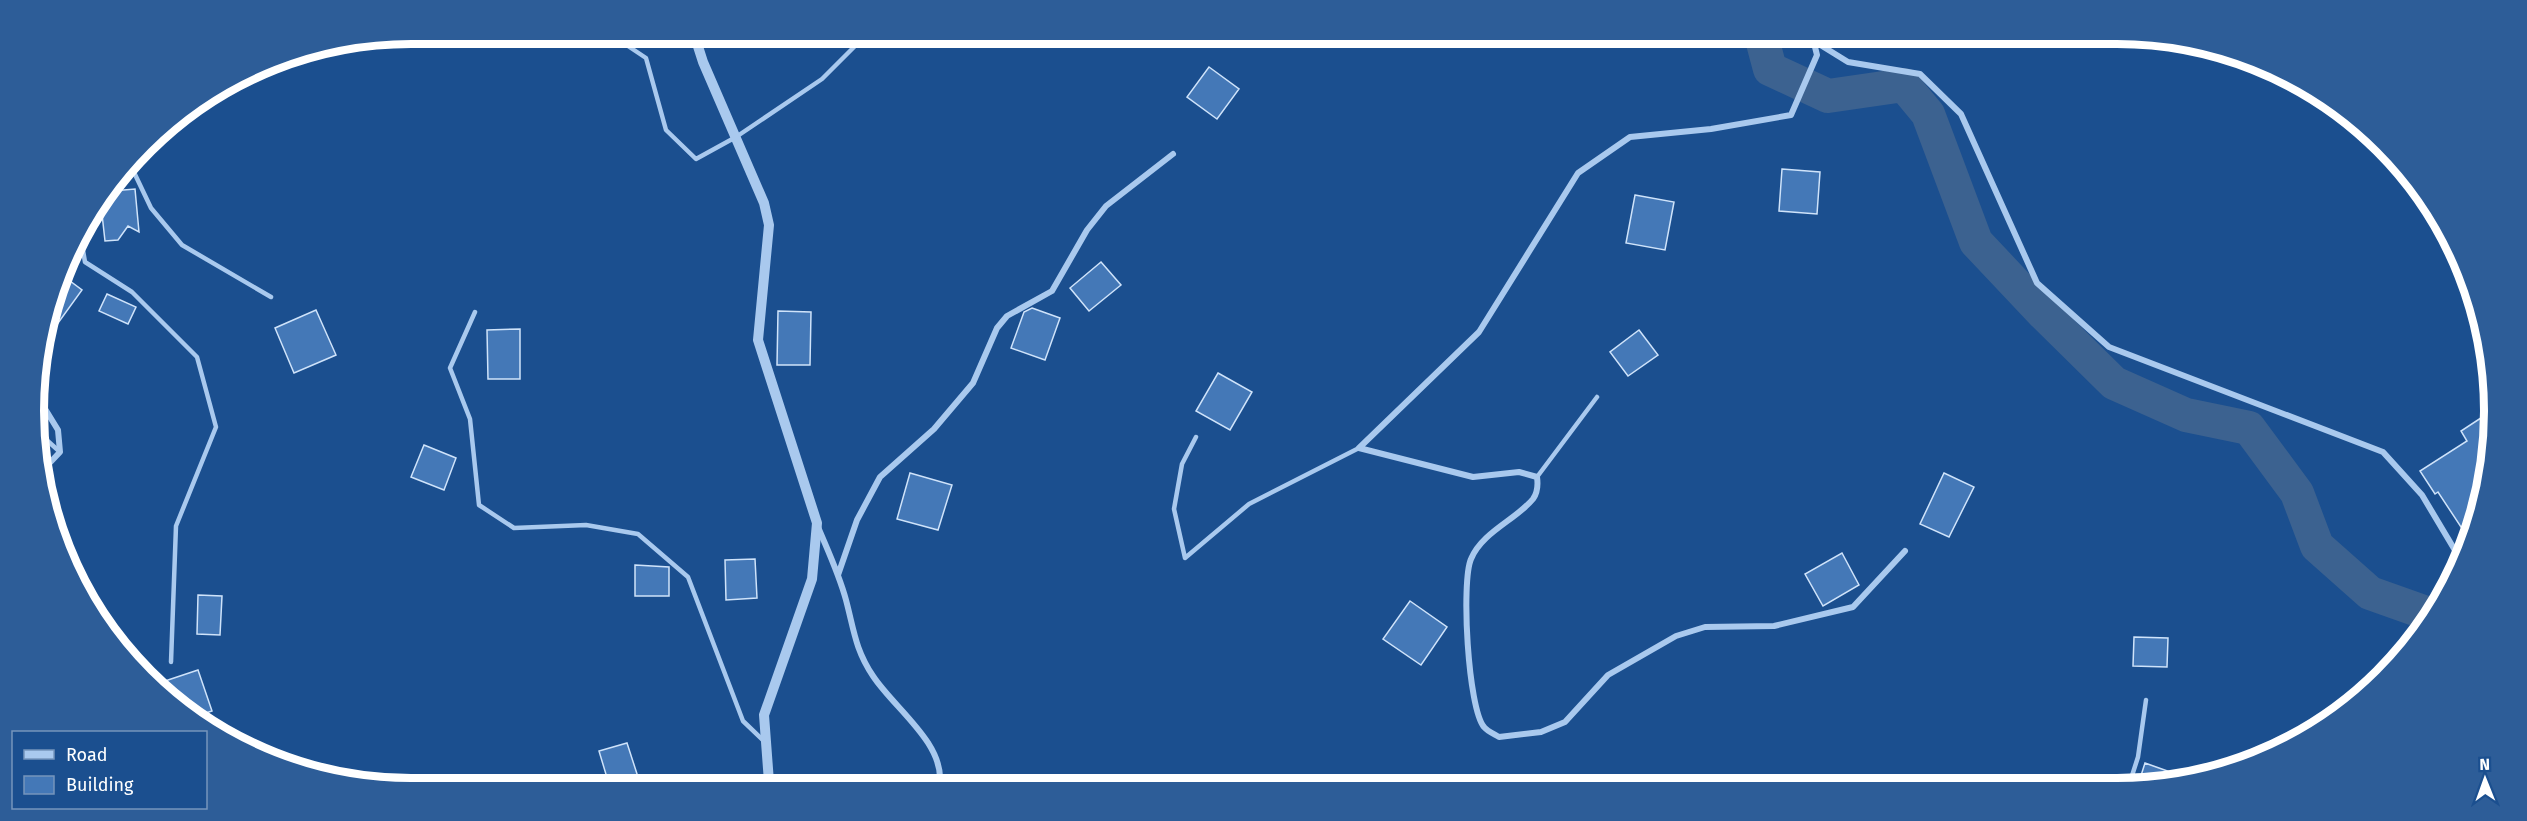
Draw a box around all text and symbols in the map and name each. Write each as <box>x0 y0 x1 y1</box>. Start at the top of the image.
legend <box>12 731 207 809</box>
text: Road <box>66 744 108 766</box>
north arrow <box>2455 749 2515 809</box>
text: N <box>2479 755 2490 774</box>
text: Building <box>66 774 134 796</box>

